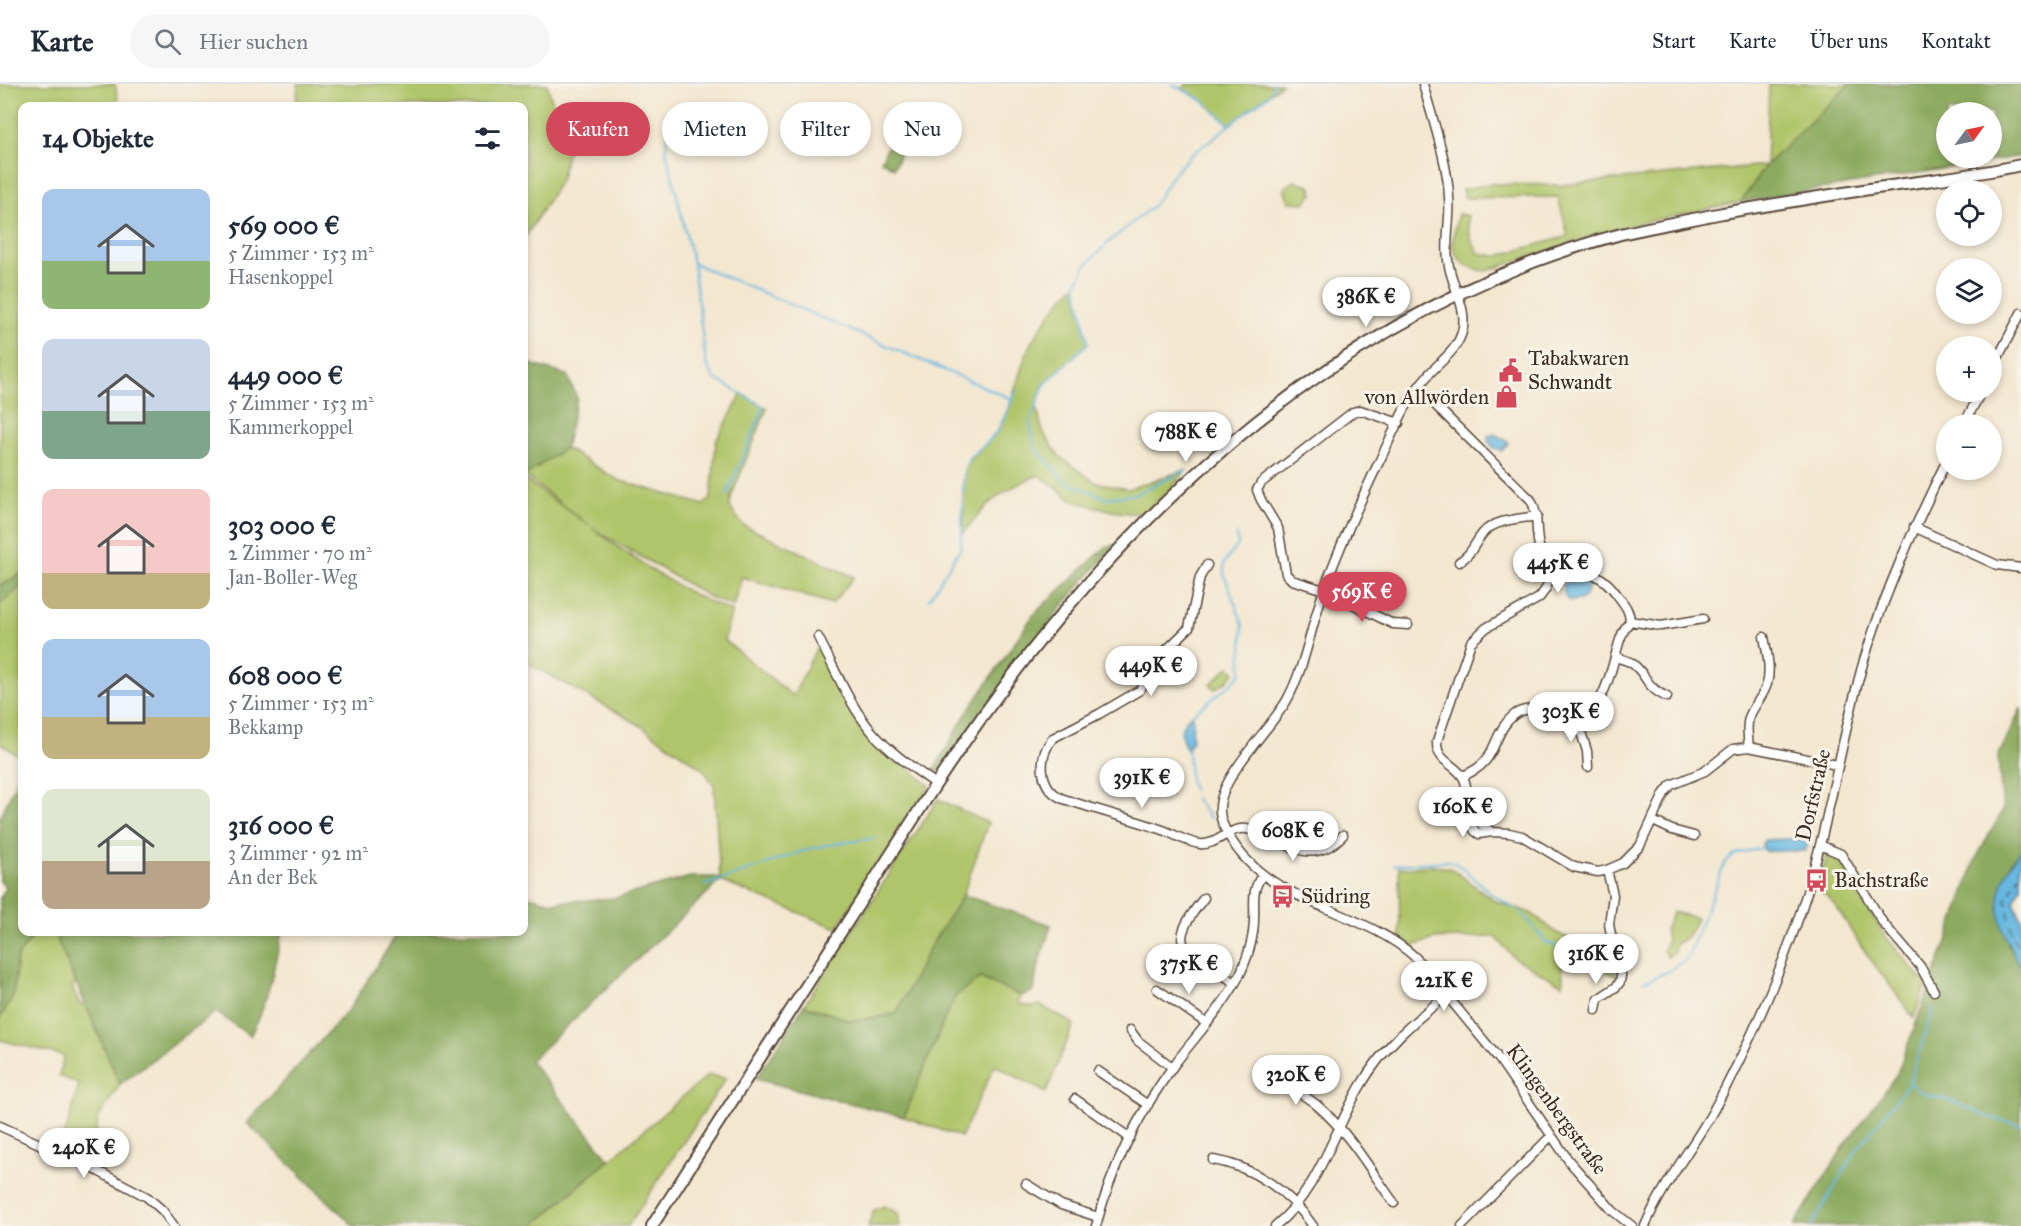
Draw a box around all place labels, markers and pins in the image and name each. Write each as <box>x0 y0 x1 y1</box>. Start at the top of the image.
pin: 386K € <box>1317 277 1415 328</box>
place label: Tabakwaren Schwandt <box>1528 345 1629 395</box>
public building icon: Tabakwaren Schwandt <box>1497 357 1523 383</box>
place label: von Allwörden <box>1363 384 1489 410</box>
shop icon: von Allwörden <box>1494 384 1520 410</box>
pin: 788K € <box>1137 412 1235 463</box>
pin: 445K € <box>1509 543 1607 594</box>
pin: 569K € <box>1313 572 1411 623</box>
pin: 449K € <box>1102 646 1200 697</box>
pin: 303K € <box>1522 692 1620 743</box>
pin: 391K € <box>1093 758 1191 809</box>
pin: 160K € <box>1414 787 1512 838</box>
pin: 608K € <box>1244 811 1342 862</box>
bus stop icon: Bachstraße <box>1803 867 1829 893</box>
place label: Bachstraße <box>1834 867 1929 893</box>
bus stop icon: Südring <box>1270 883 1296 909</box>
place label: Südring <box>1301 883 1370 909</box>
pin: 316K € <box>1547 934 1645 985</box>
pin: 375K € <box>1140 944 1238 995</box>
pin: 221K € <box>1395 961 1493 1012</box>
pin: 320K € <box>1247 1055 1345 1106</box>
pin: 240K € <box>35 1128 133 1179</box>

